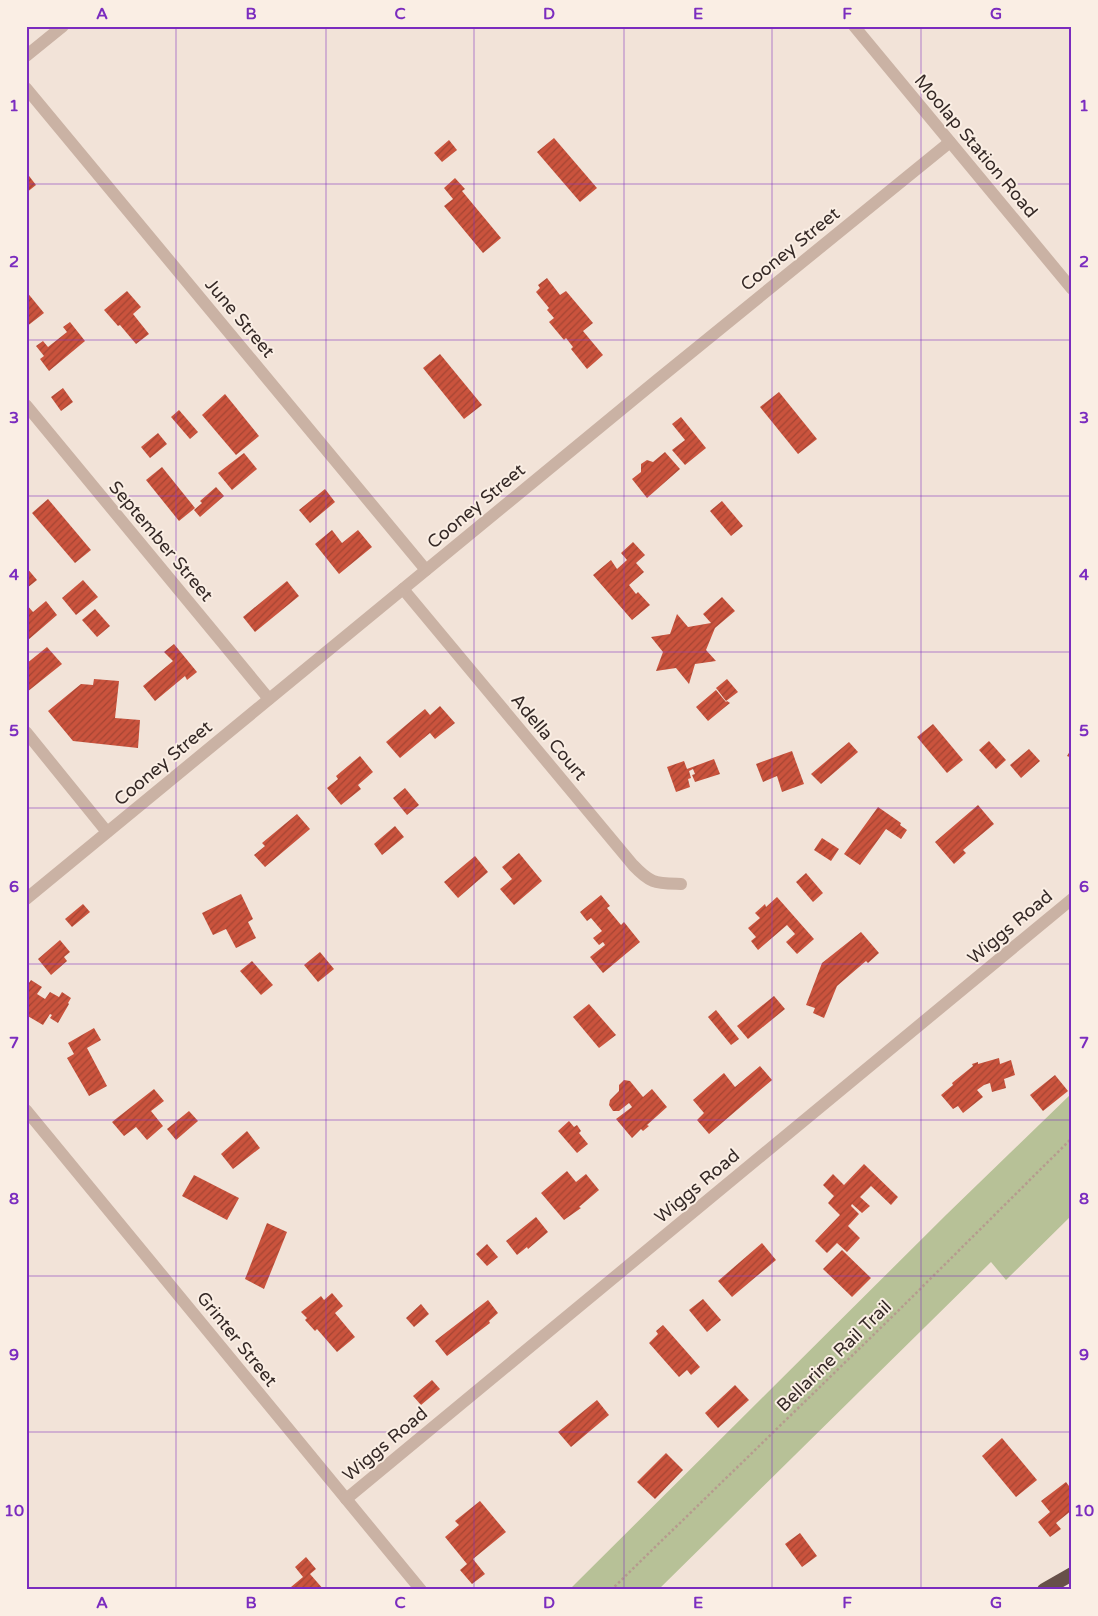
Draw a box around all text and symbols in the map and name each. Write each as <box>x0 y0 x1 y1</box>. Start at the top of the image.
text: A <box>96 4 108 24</box>
text: B <box>245 4 257 24</box>
text: C <box>394 4 406 24</box>
text: D <box>543 4 555 24</box>
text: E <box>693 4 703 24</box>
text: F <box>842 4 852 24</box>
text: G <box>990 4 1002 24</box>
street label: Moolap Station Road <box>910 70 1042 222</box>
text: 1 <box>9 96 19 116</box>
text: 1 <box>1079 96 1089 116</box>
street label: Cooney Street <box>736 202 844 296</box>
text: 2 <box>9 252 19 272</box>
text: 2 <box>1079 252 1089 272</box>
street label: June Street <box>201 274 280 362</box>
text: 3 <box>9 408 19 428</box>
text: 3 <box>1079 408 1089 428</box>
street label: Cooney Street <box>423 459 529 553</box>
street label: September Street <box>104 476 218 606</box>
text: 4 <box>9 565 19 585</box>
text: 4 <box>1079 565 1089 585</box>
street label: Adella Court <box>506 689 592 785</box>
street label: Cooney Street <box>110 716 216 810</box>
text: 5 <box>9 721 19 741</box>
text: 5 <box>1079 721 1089 741</box>
text: 6 <box>9 877 19 897</box>
text: 6 <box>1079 877 1089 897</box>
street label: Wiggs Road <box>963 885 1057 969</box>
text: 7 <box>9 1033 19 1053</box>
text: 7 <box>1079 1033 1089 1053</box>
street label: Wiggs Road <box>650 1144 744 1228</box>
text: 8 <box>9 1189 19 1209</box>
text: 8 <box>1079 1189 1089 1209</box>
street label: Grinter Street <box>192 1287 282 1391</box>
street label: Bellarine Rail Trail <box>772 1296 896 1416</box>
text: 9 <box>9 1345 19 1365</box>
text: 9 <box>1079 1345 1089 1365</box>
street label: Wiggs Road <box>338 1402 432 1486</box>
text: 10 <box>4 1501 24 1521</box>
text: 10 <box>1074 1501 1094 1521</box>
text: A <box>96 1593 108 1613</box>
text: B <box>245 1593 257 1613</box>
text: C <box>394 1593 406 1613</box>
text: D <box>543 1593 555 1613</box>
text: E <box>693 1593 703 1613</box>
text: F <box>842 1593 852 1613</box>
text: G <box>990 1593 1002 1613</box>

